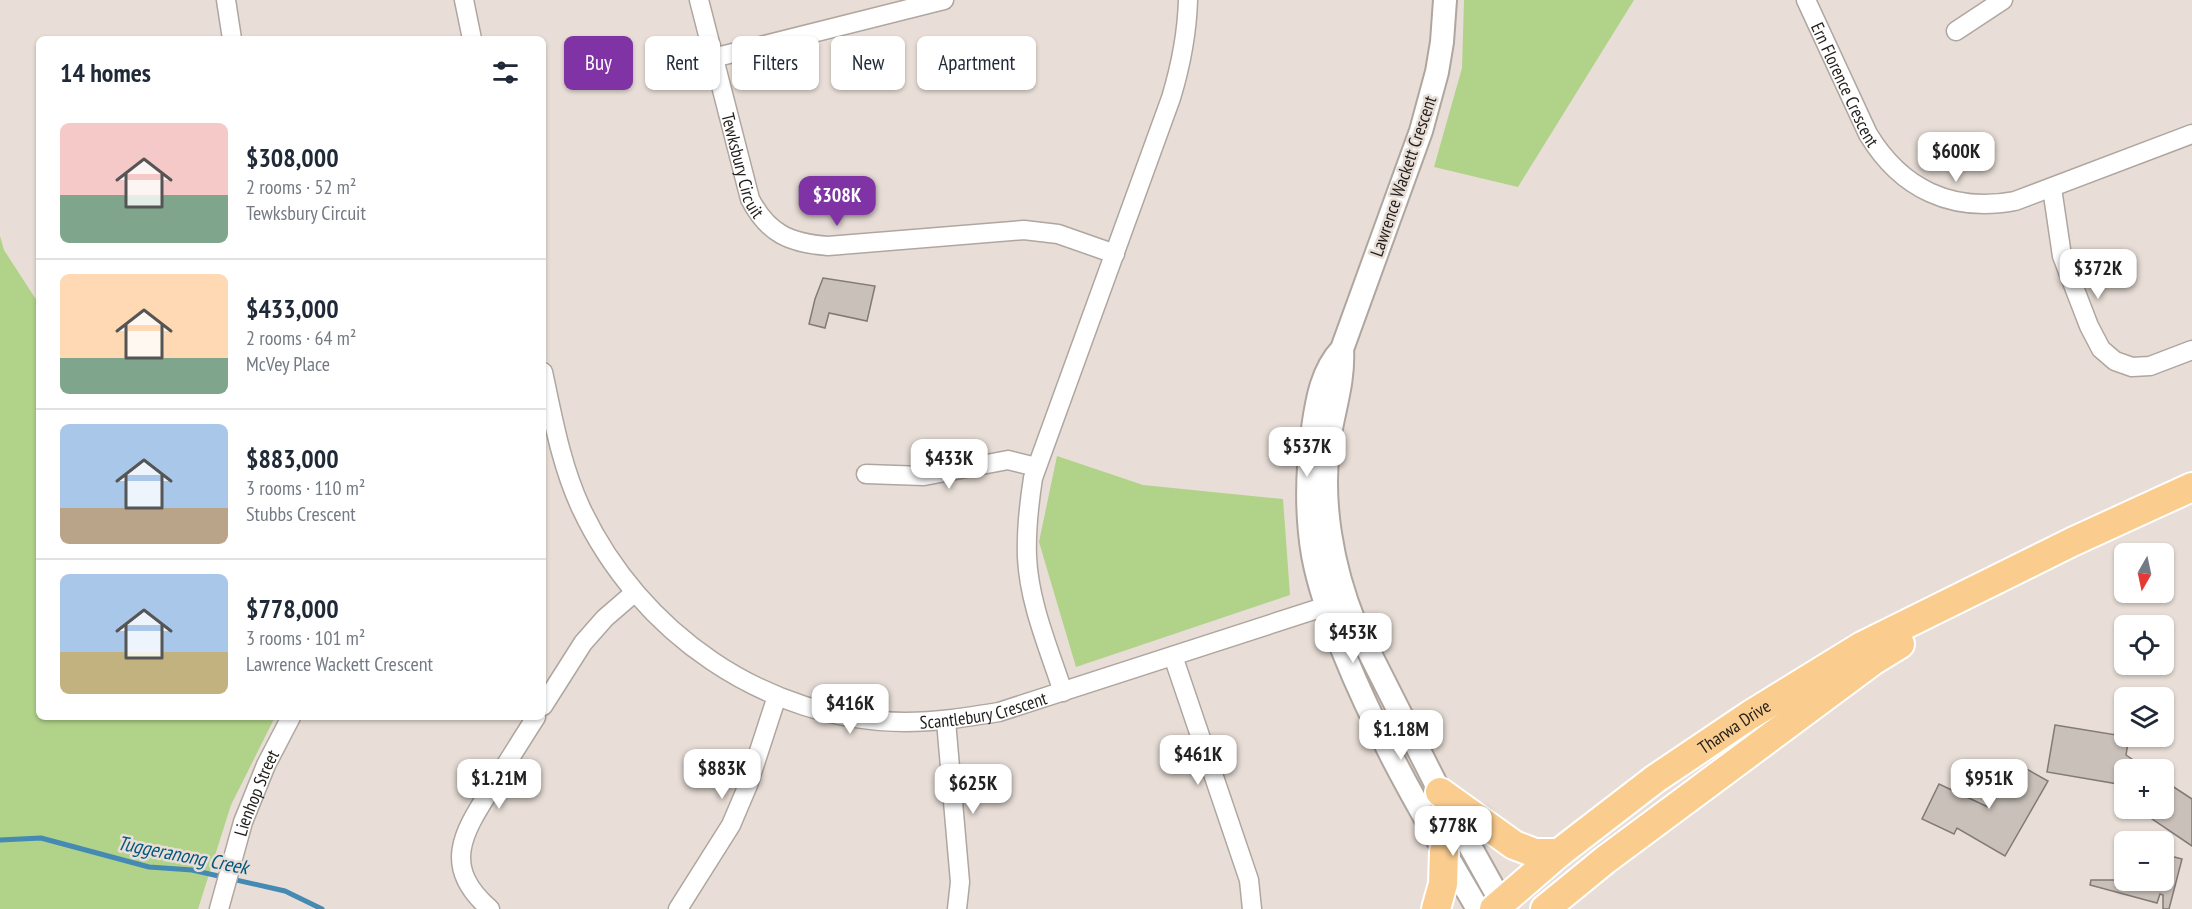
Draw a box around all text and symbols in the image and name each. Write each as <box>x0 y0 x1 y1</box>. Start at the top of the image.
street label: Ern Florence Crescent <box>1806 19 1884 151</box>
chip: Buy <box>564 36 633 90</box>
chip: Rent <box>645 36 720 90</box>
chip: Filters <box>732 36 819 90</box>
chip: New <box>831 36 905 90</box>
chip: Apartment <box>917 36 1036 90</box>
text: 14 homes <box>60 56 151 89</box>
icon: filters <box>489 56 522 89</box>
street label: Lawrence Wackett Crescent <box>1365 93 1441 259</box>
street label: Tewksbury Circuit <box>717 110 770 223</box>
pin: $600K <box>1914 132 1998 183</box>
text: $600K <box>1932 138 1980 164</box>
text: $308,000 <box>246 141 339 174</box>
icon: home <box>108 147 180 219</box>
text: 2 rooms · 52 m² <box>246 174 356 200</box>
pin: $308K <box>795 176 879 227</box>
text: $308K <box>813 182 861 208</box>
text: Tewksbury Circuit <box>246 200 366 226</box>
pin: $372K <box>2056 249 2140 300</box>
text: $372K <box>2074 255 2122 281</box>
text: $433,000 <box>246 292 339 325</box>
icon: home <box>108 298 180 370</box>
text: 2 rooms · 64 m² <box>246 325 356 351</box>
text: McVey Place <box>246 351 330 377</box>
pin: $537K <box>1265 427 1349 478</box>
text: $537K <box>1283 433 1331 459</box>
pin: $433K <box>907 439 991 490</box>
text: $883,000 <box>246 442 339 475</box>
text: $433K <box>925 445 973 471</box>
icon: home <box>108 448 180 520</box>
text: 3 rooms · 110 m² <box>246 475 365 501</box>
text: Stubbs Crescent <box>246 501 356 527</box>
north arrow <box>2114 543 2174 603</box>
map controls <box>2114 543 2174 891</box>
text: $778,000 <box>246 592 339 625</box>
icon: home <box>108 598 180 670</box>
pin: $453K <box>1311 613 1395 664</box>
button: locate <box>2114 615 2174 675</box>
text: $453K <box>1329 619 1377 645</box>
text: 3 rooms · 101 m² <box>246 625 365 651</box>
text: Lawrence Wackett Crescent <box>246 651 433 677</box>
pin: $416K <box>808 684 892 735</box>
street label: Scantlebury Crescent <box>919 686 1050 733</box>
button: layers <box>2114 687 2174 747</box>
text: $416K <box>826 690 874 716</box>
street label: Tharwa Drive <box>1693 694 1774 759</box>
pin: $1.18M <box>1352 710 1450 761</box>
text: $1.18M <box>1373 716 1429 742</box>
pin: $461K <box>1156 735 1240 786</box>
text: $461K <box>1174 741 1222 767</box>
street label: Lienhop Street <box>228 745 284 839</box>
pin: $883K <box>680 749 764 800</box>
text: $883K <box>698 755 746 781</box>
pin: $1.21M <box>450 759 548 810</box>
pin: $951K <box>1947 759 2031 810</box>
button: + <box>2114 759 2174 819</box>
pin: $625K <box>931 764 1015 815</box>
text: $1.21M <box>471 765 527 791</box>
text: $951K <box>1965 765 2013 791</box>
text: $625K <box>949 770 997 796</box>
pin: $778K <box>1411 806 1495 857</box>
text: $778K <box>1429 812 1477 838</box>
water label: Tuggeranong Creek <box>115 830 253 881</box>
button: − <box>2114 831 2174 891</box>

